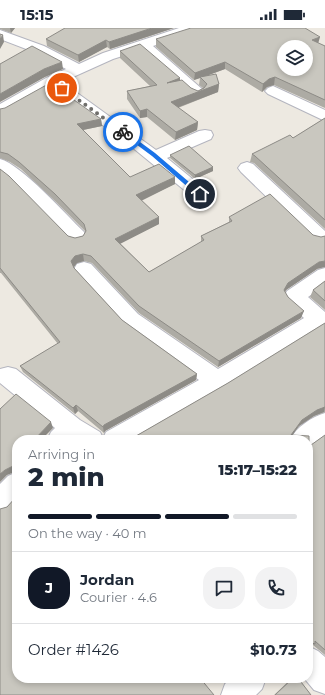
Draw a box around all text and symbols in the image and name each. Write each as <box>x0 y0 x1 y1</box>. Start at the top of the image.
text: 15:15 <box>20 5 54 24</box>
map controls <box>277 40 313 76</box>
button: layers <box>277 40 313 76</box>
pin <box>45 71 79 105</box>
icon: bag <box>51 77 73 99</box>
courier <box>103 112 143 152</box>
icon: bike <box>112 121 134 143</box>
pin <box>183 177 217 211</box>
icon: home <box>189 183 211 205</box>
text: Arriving in <box>28 446 95 462</box>
text: 15:17–15:22 <box>218 460 297 479</box>
text: 2 min <box>28 461 105 493</box>
text: On the way · 40 m <box>28 525 147 541</box>
button: chat <box>203 567 245 609</box>
button: phone <box>255 567 297 609</box>
text: Jordan <box>80 570 134 589</box>
text: J <box>45 578 53 597</box>
text: Courier · 4.6 <box>80 589 157 605</box>
text: Order #1426 <box>28 640 119 659</box>
text: $10.73 <box>250 640 297 659</box>

